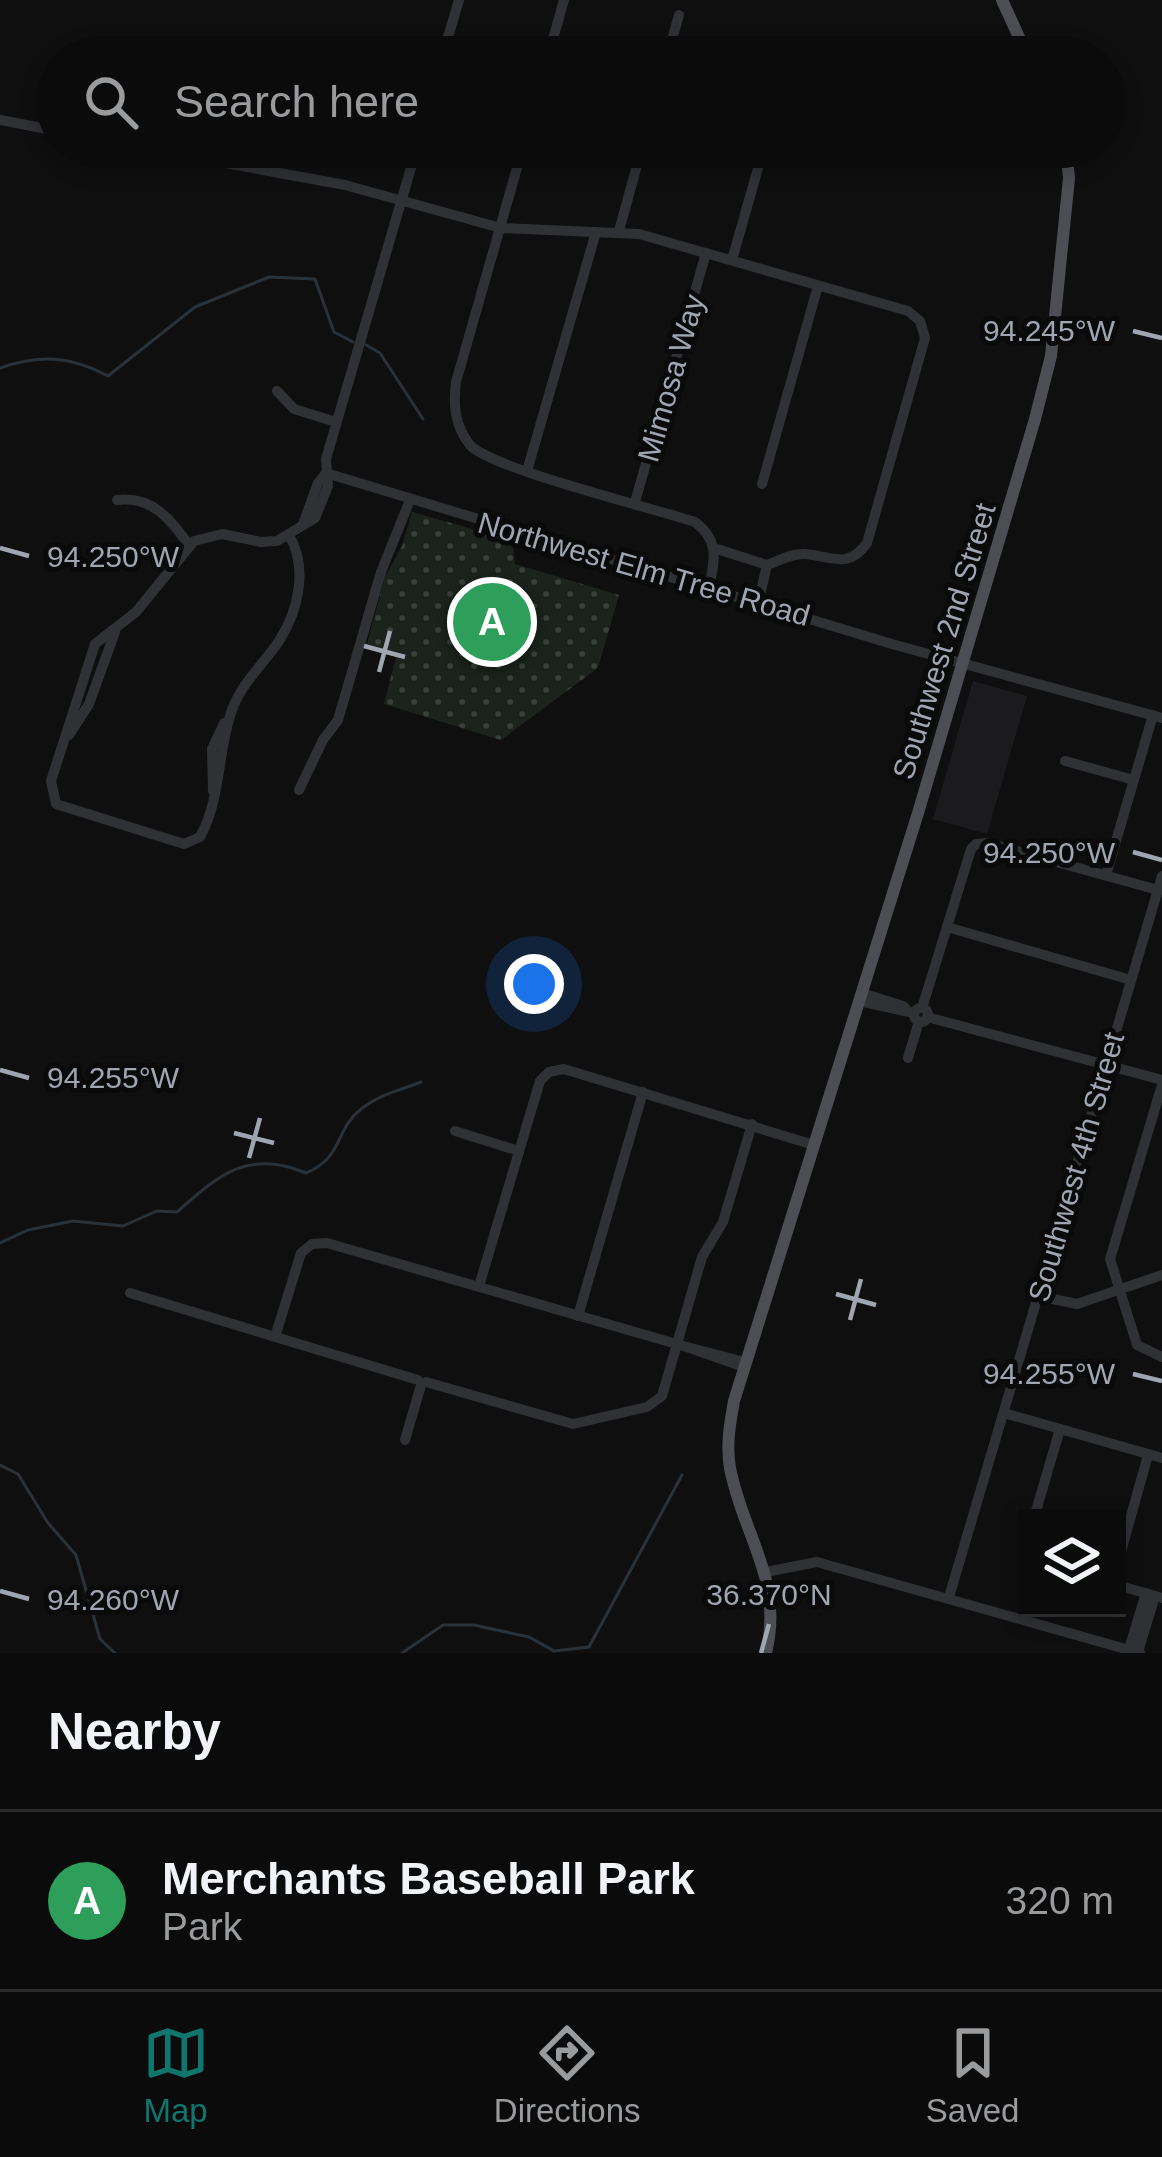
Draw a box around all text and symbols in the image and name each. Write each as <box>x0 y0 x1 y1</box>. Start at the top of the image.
search box <box>36 36 1126 168</box>
icon: search <box>78 69 144 135</box>
text: Search here <box>174 76 419 127</box>
street label: Mimosa Way <box>631 291 711 465</box>
text: 94.245°W <box>983 314 1116 347</box>
street label: Southwest 2nd Street <box>886 498 1002 783</box>
street label: Northwest Elm Tree Road <box>474 506 814 632</box>
text: 94.250°W <box>47 540 180 573</box>
pin: A <box>453 577 531 667</box>
text: 94.250°W <box>983 836 1116 869</box>
your location <box>504 954 564 1014</box>
street label: Southwest 4th Street <box>1022 1028 1130 1305</box>
text: 94.255°W <box>47 1061 180 1094</box>
text: 94.255°W <box>983 1357 1116 1390</box>
map controls <box>1018 1509 1126 1617</box>
button: layers <box>1018 1509 1126 1617</box>
text: 36.370°N <box>706 1578 832 1611</box>
text: 94.260°W <box>47 1583 180 1616</box>
text: Nearby <box>48 1703 221 1760</box>
text: Merchants Baseball Park <box>162 1853 695 1904</box>
text: A <box>73 1879 101 1922</box>
text: 320 m <box>1006 1879 1114 1922</box>
text: Park <box>162 1905 242 1948</box>
tab: Map <box>143 2020 209 2130</box>
tab: Directions <box>494 2020 641 2130</box>
tab: Saved <box>926 2020 1019 2130</box>

